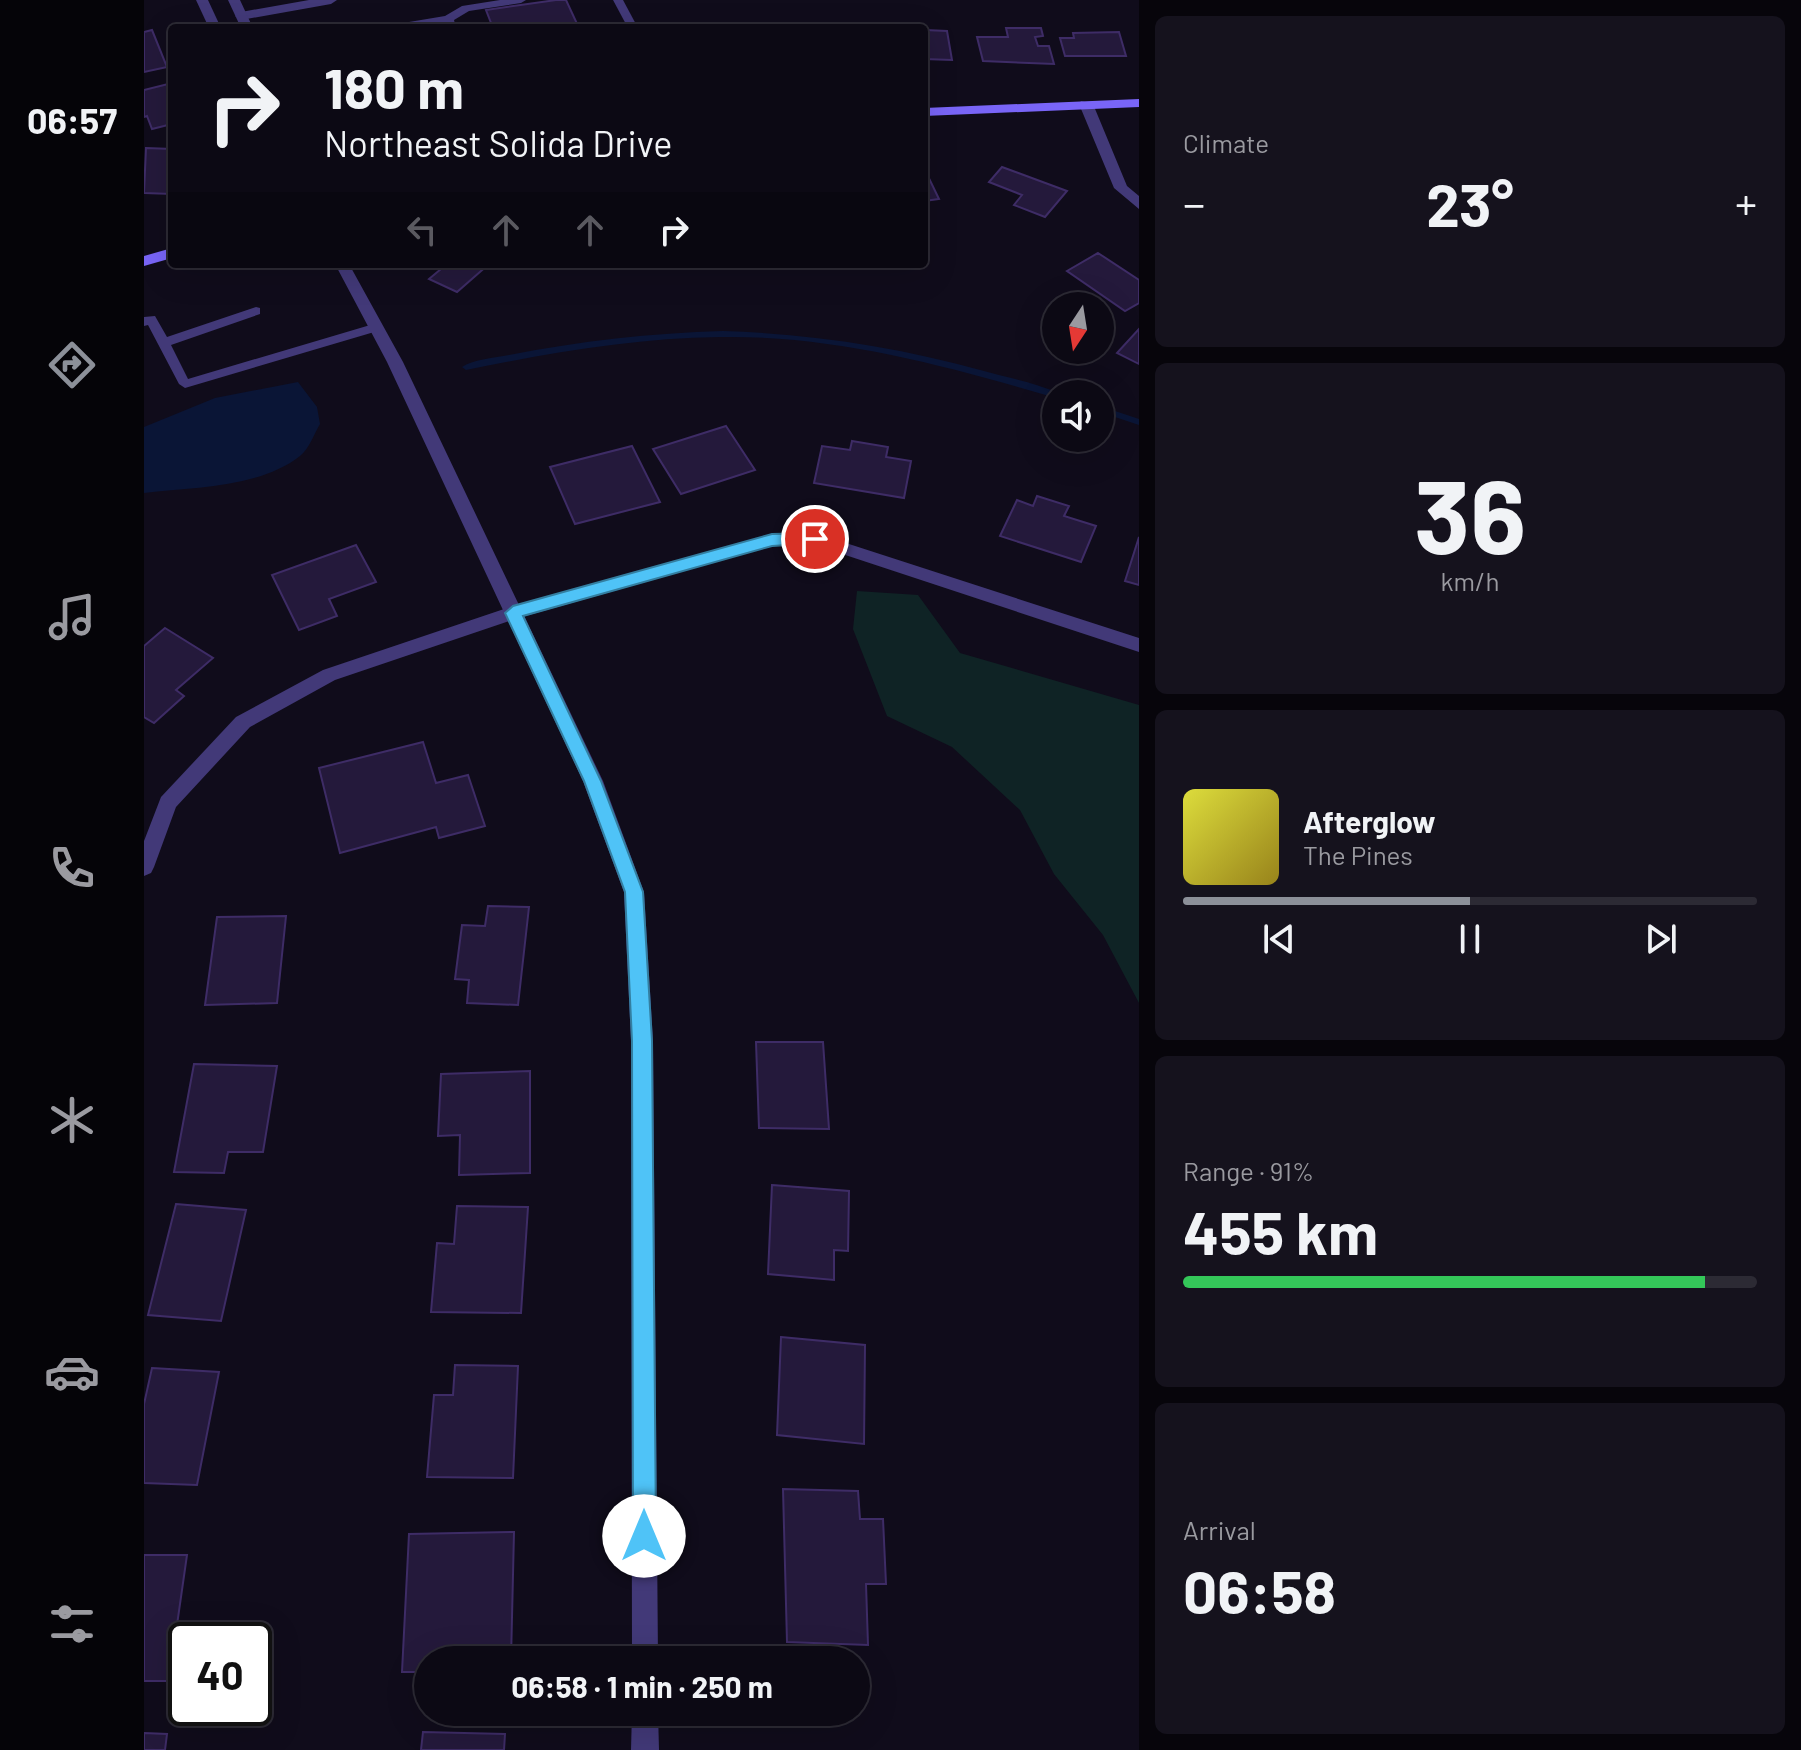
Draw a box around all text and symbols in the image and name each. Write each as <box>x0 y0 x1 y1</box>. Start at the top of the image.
text: 180 m <box>324 53 464 120</box>
icon: right <box>192 56 296 160</box>
text: 06:57 <box>27 98 117 141</box>
text: Northeast Solida Drive <box>324 121 672 164</box>
text: Climate <box>1183 127 1269 158</box>
text: 23° <box>1426 167 1514 239</box>
text: − <box>1183 176 1205 229</box>
text: + <box>1735 176 1757 229</box>
icon: left <box>400 208 444 252</box>
icon: ahead <box>484 208 528 252</box>
icon: ahead <box>568 208 612 252</box>
icon: right <box>652 208 696 252</box>
north arrow <box>1042 292 1114 364</box>
map controls <box>1042 292 1114 452</box>
icon: directions <box>44 337 100 393</box>
button: sound <box>1042 380 1114 452</box>
text: 36 <box>1414 450 1526 575</box>
pin <box>781 505 849 573</box>
icon: arrive <box>793 517 837 561</box>
text: km/h <box>1441 565 1499 596</box>
icon: music <box>44 589 100 645</box>
text: Afterglow <box>1303 803 1436 839</box>
text: The Pines <box>1303 839 1413 870</box>
icon: phone <box>44 840 100 896</box>
icon: previous <box>1257 917 1301 961</box>
icon: pause <box>1448 917 1492 961</box>
icon: next <box>1639 917 1683 961</box>
icon: climate <box>44 1092 100 1148</box>
text: Range · 91% <box>1183 1155 1314 1186</box>
text: 455 km <box>1183 1195 1378 1267</box>
icon: car <box>44 1344 100 1400</box>
position arrow <box>602 1494 686 1578</box>
text: Arrival <box>1183 1514 1256 1545</box>
text: 06:58 <box>1183 1554 1336 1626</box>
icon: filters <box>44 1596 100 1652</box>
speed limit sign: 40 <box>168 1622 272 1726</box>
text: 06:58 · 1 min · 250 m <box>511 1668 773 1704</box>

